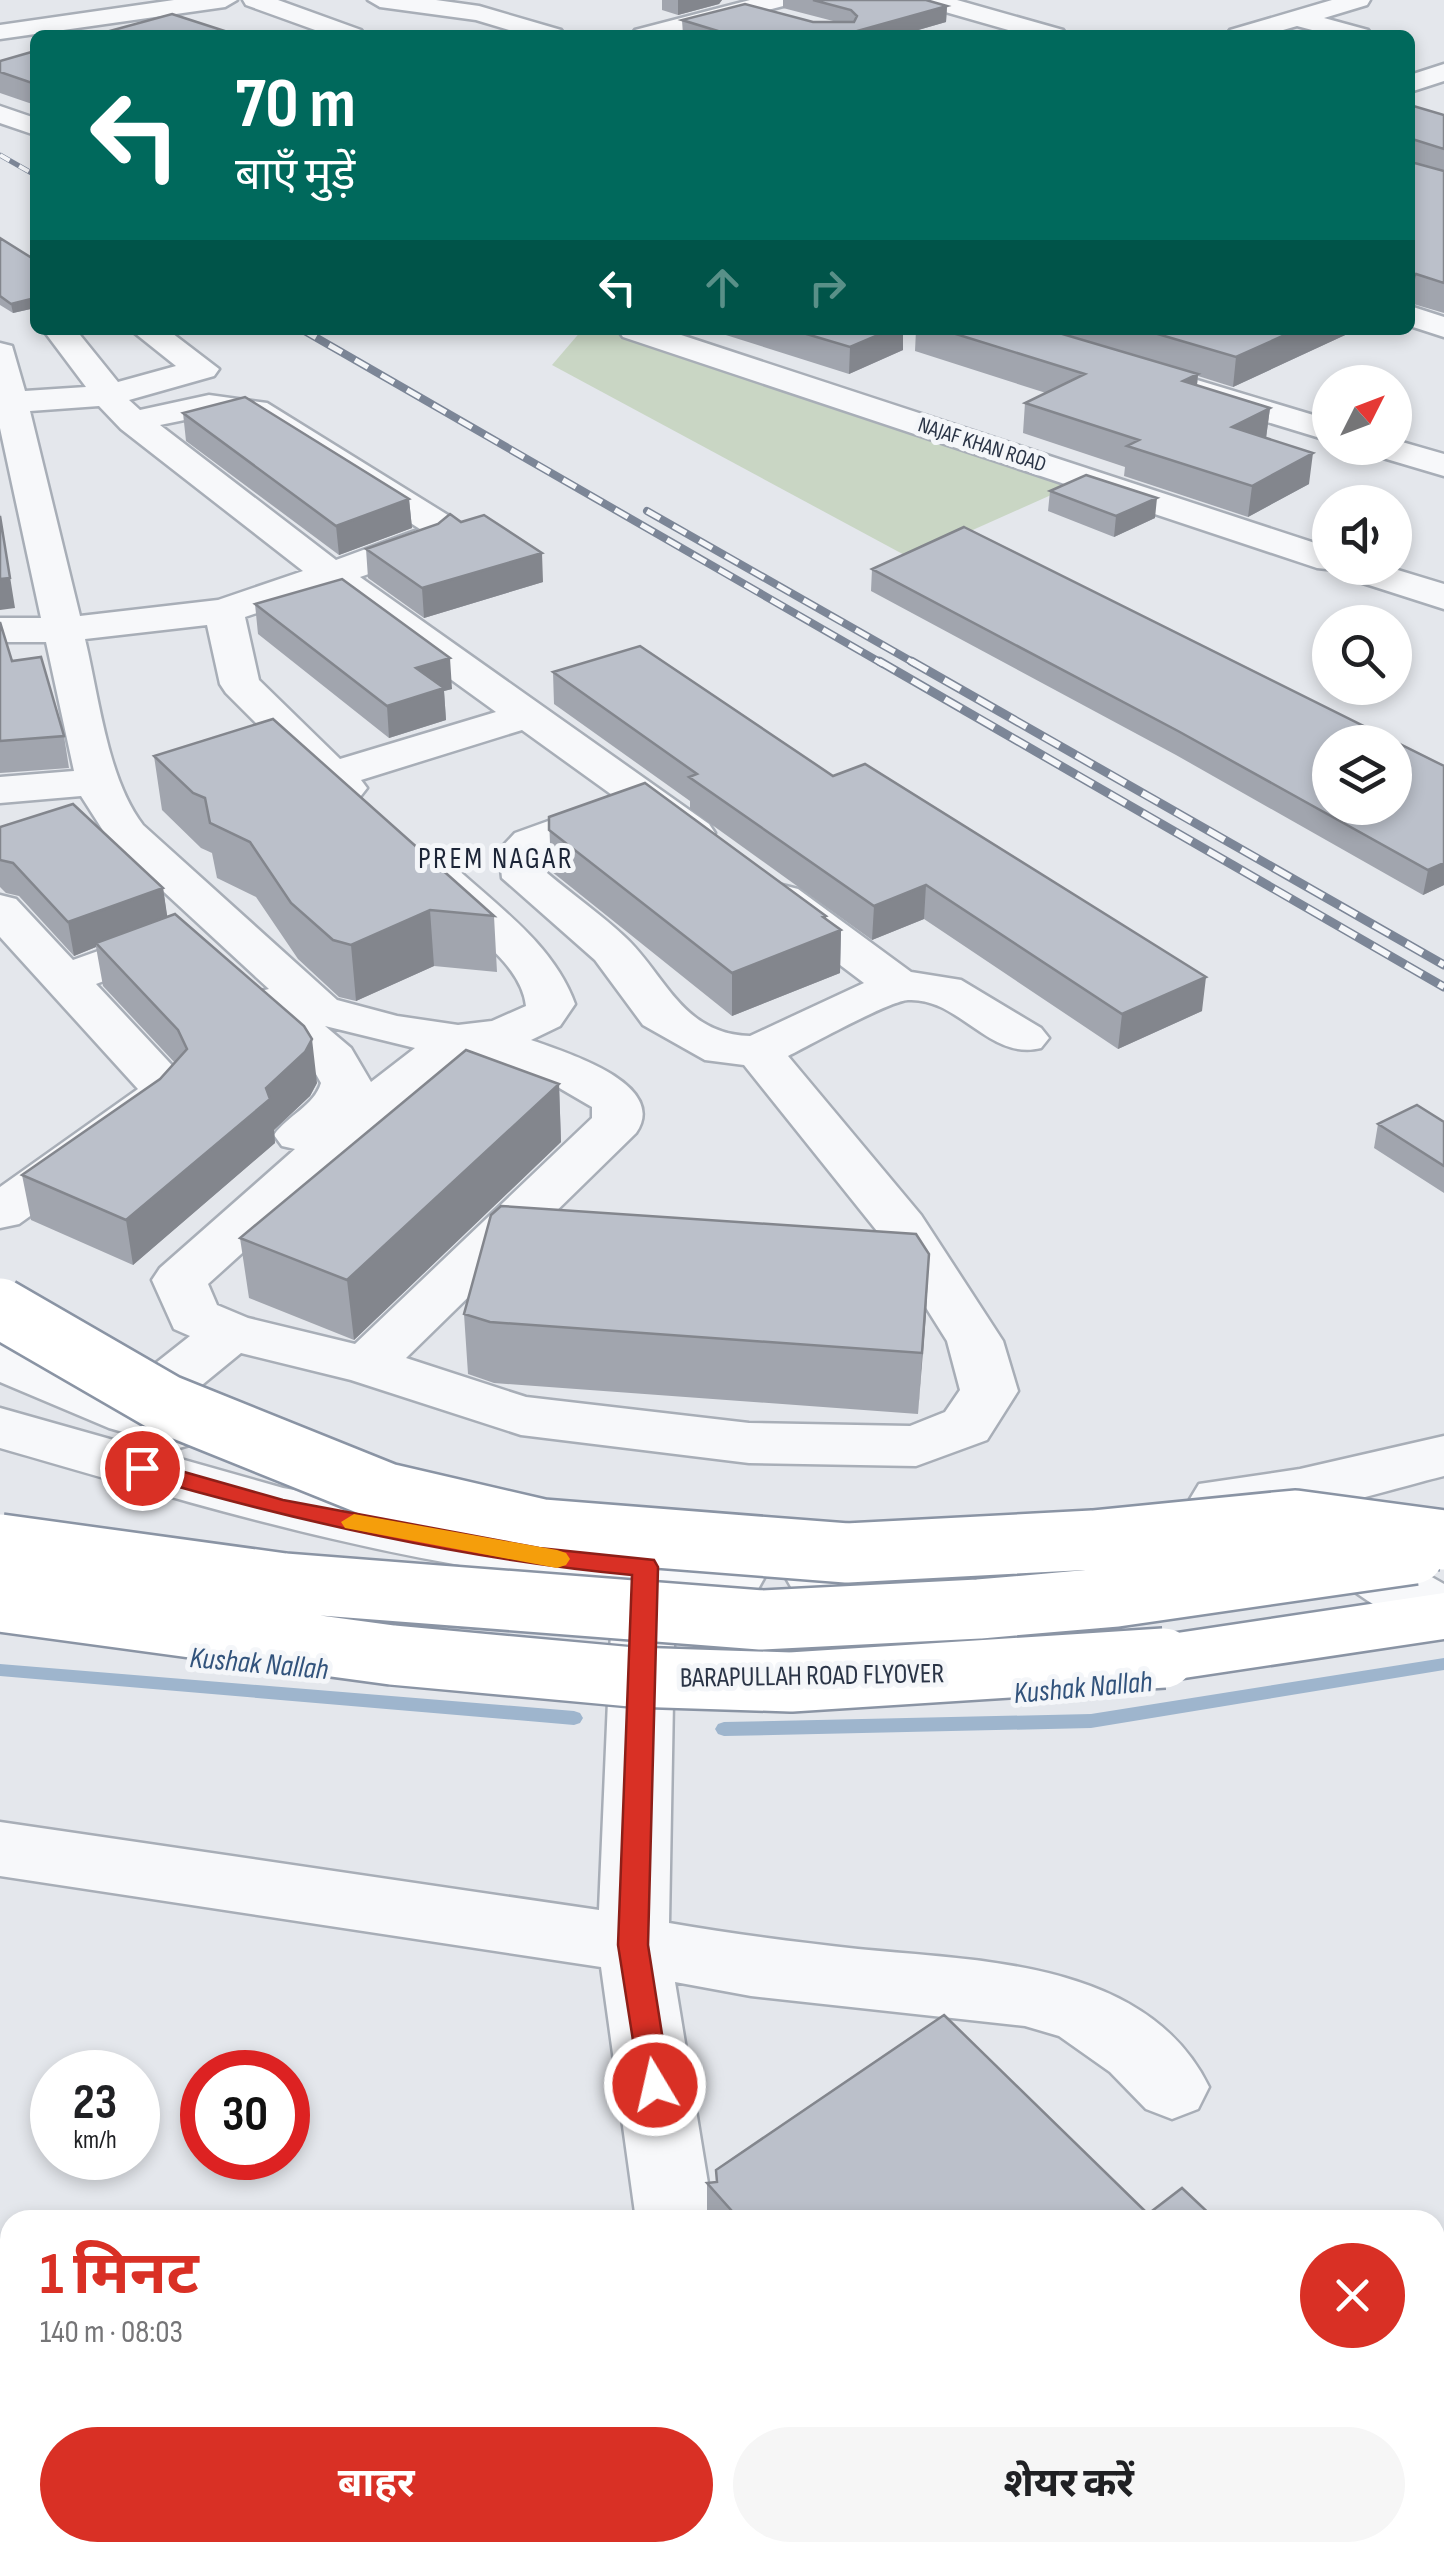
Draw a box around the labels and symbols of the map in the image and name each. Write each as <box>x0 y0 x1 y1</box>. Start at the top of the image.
north arrow <box>1312 365 1412 465</box>
street label: NAJAF KHAN ROAD <box>915 412 1049 478</box>
district label: PREM NAGAR <box>418 841 574 877</box>
pin <box>100 1426 185 1511</box>
water label: Kushak Nallah <box>188 1640 330 1688</box>
street label: BARAPULLAH ROAD FLYOVER <box>679 1657 945 1695</box>
water label: Kushak Nallah <box>1012 1664 1154 1712</box>
position arrow <box>603 2033 707 2137</box>
speed limit sign: 30 <box>180 2050 310 2180</box>

